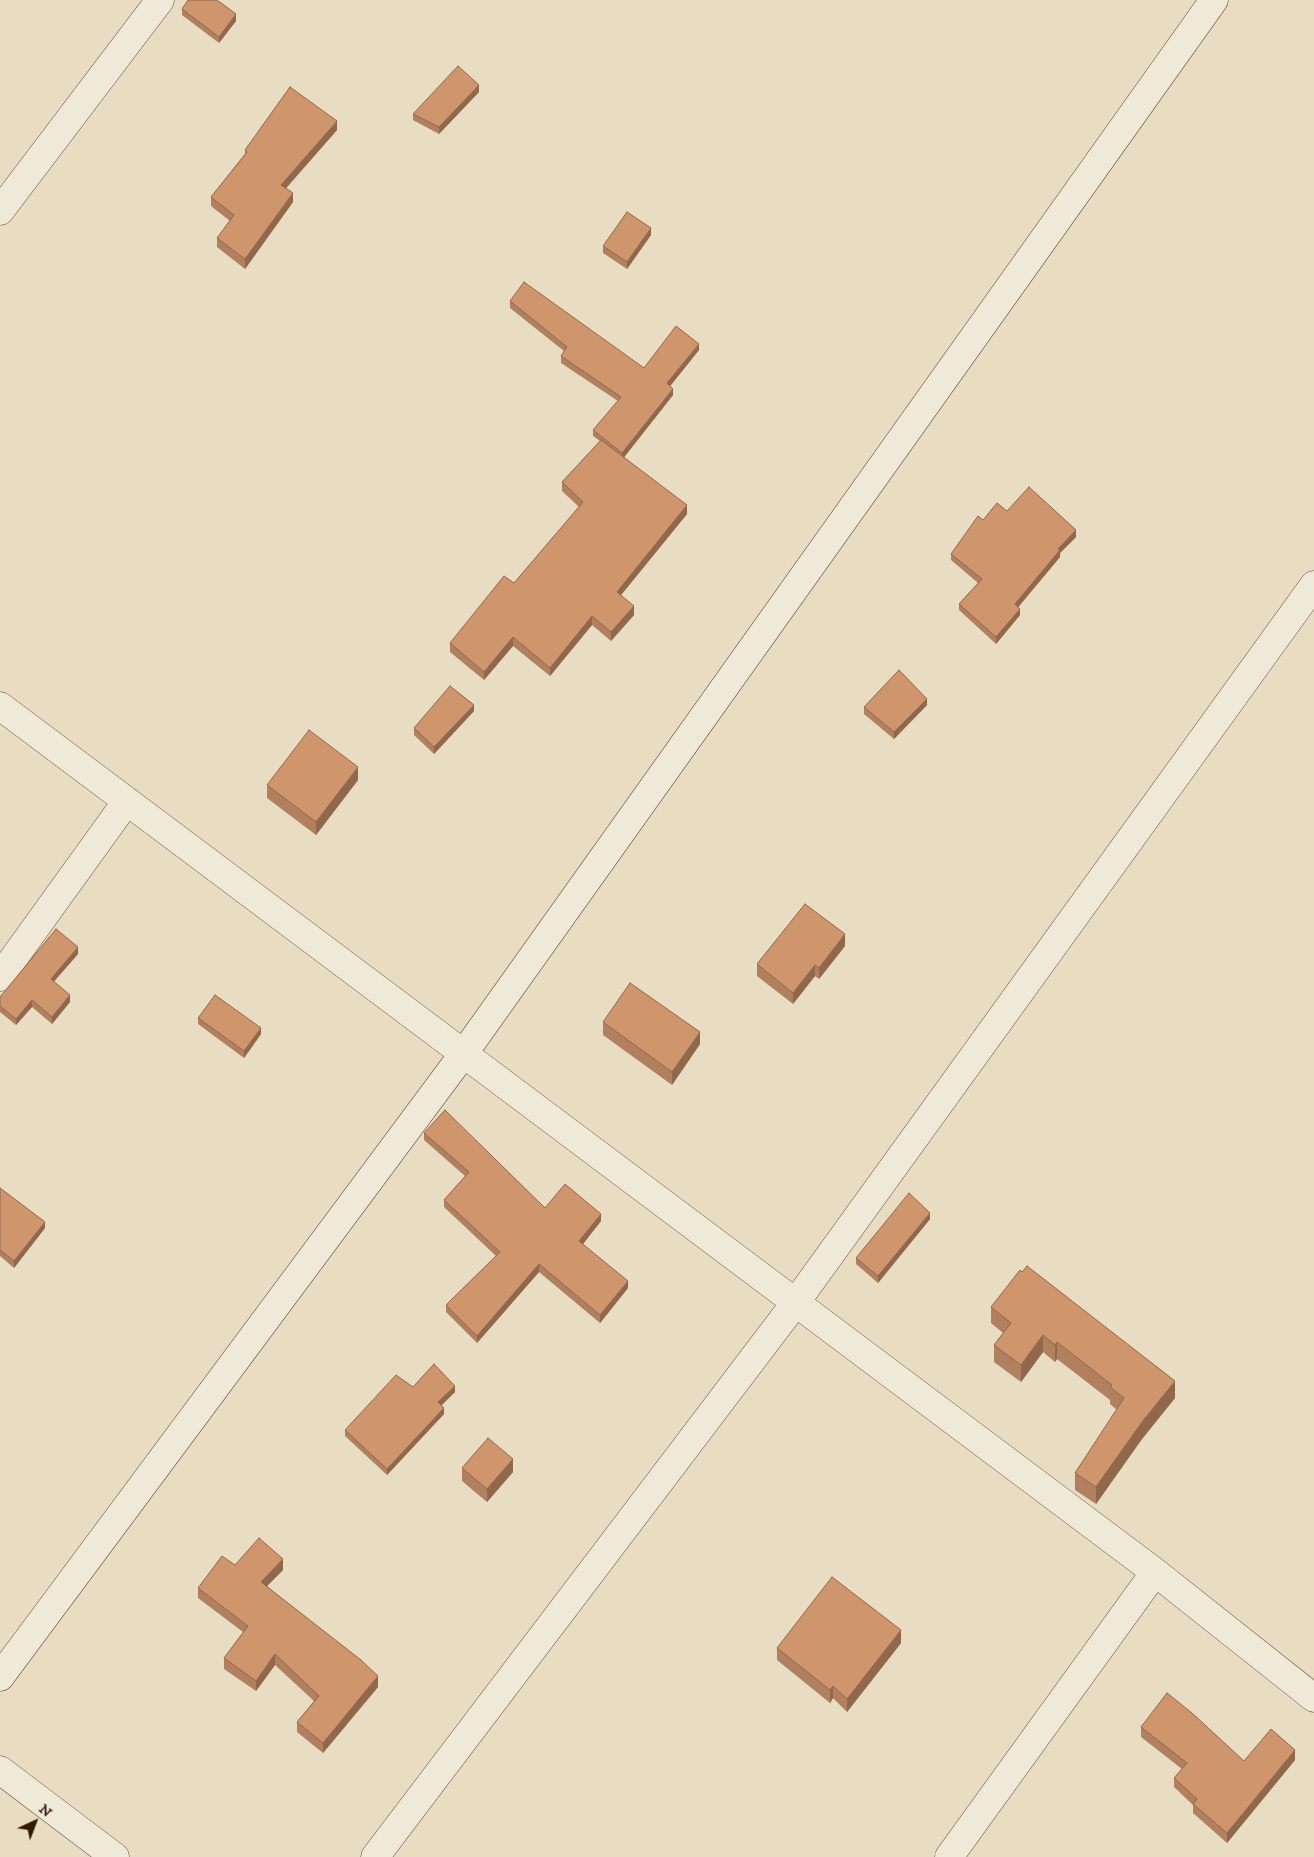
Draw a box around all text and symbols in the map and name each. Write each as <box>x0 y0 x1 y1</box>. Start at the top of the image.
north arrow <box>10 1797 60 1847</box>
text: N <box>35 1801 56 1822</box>

